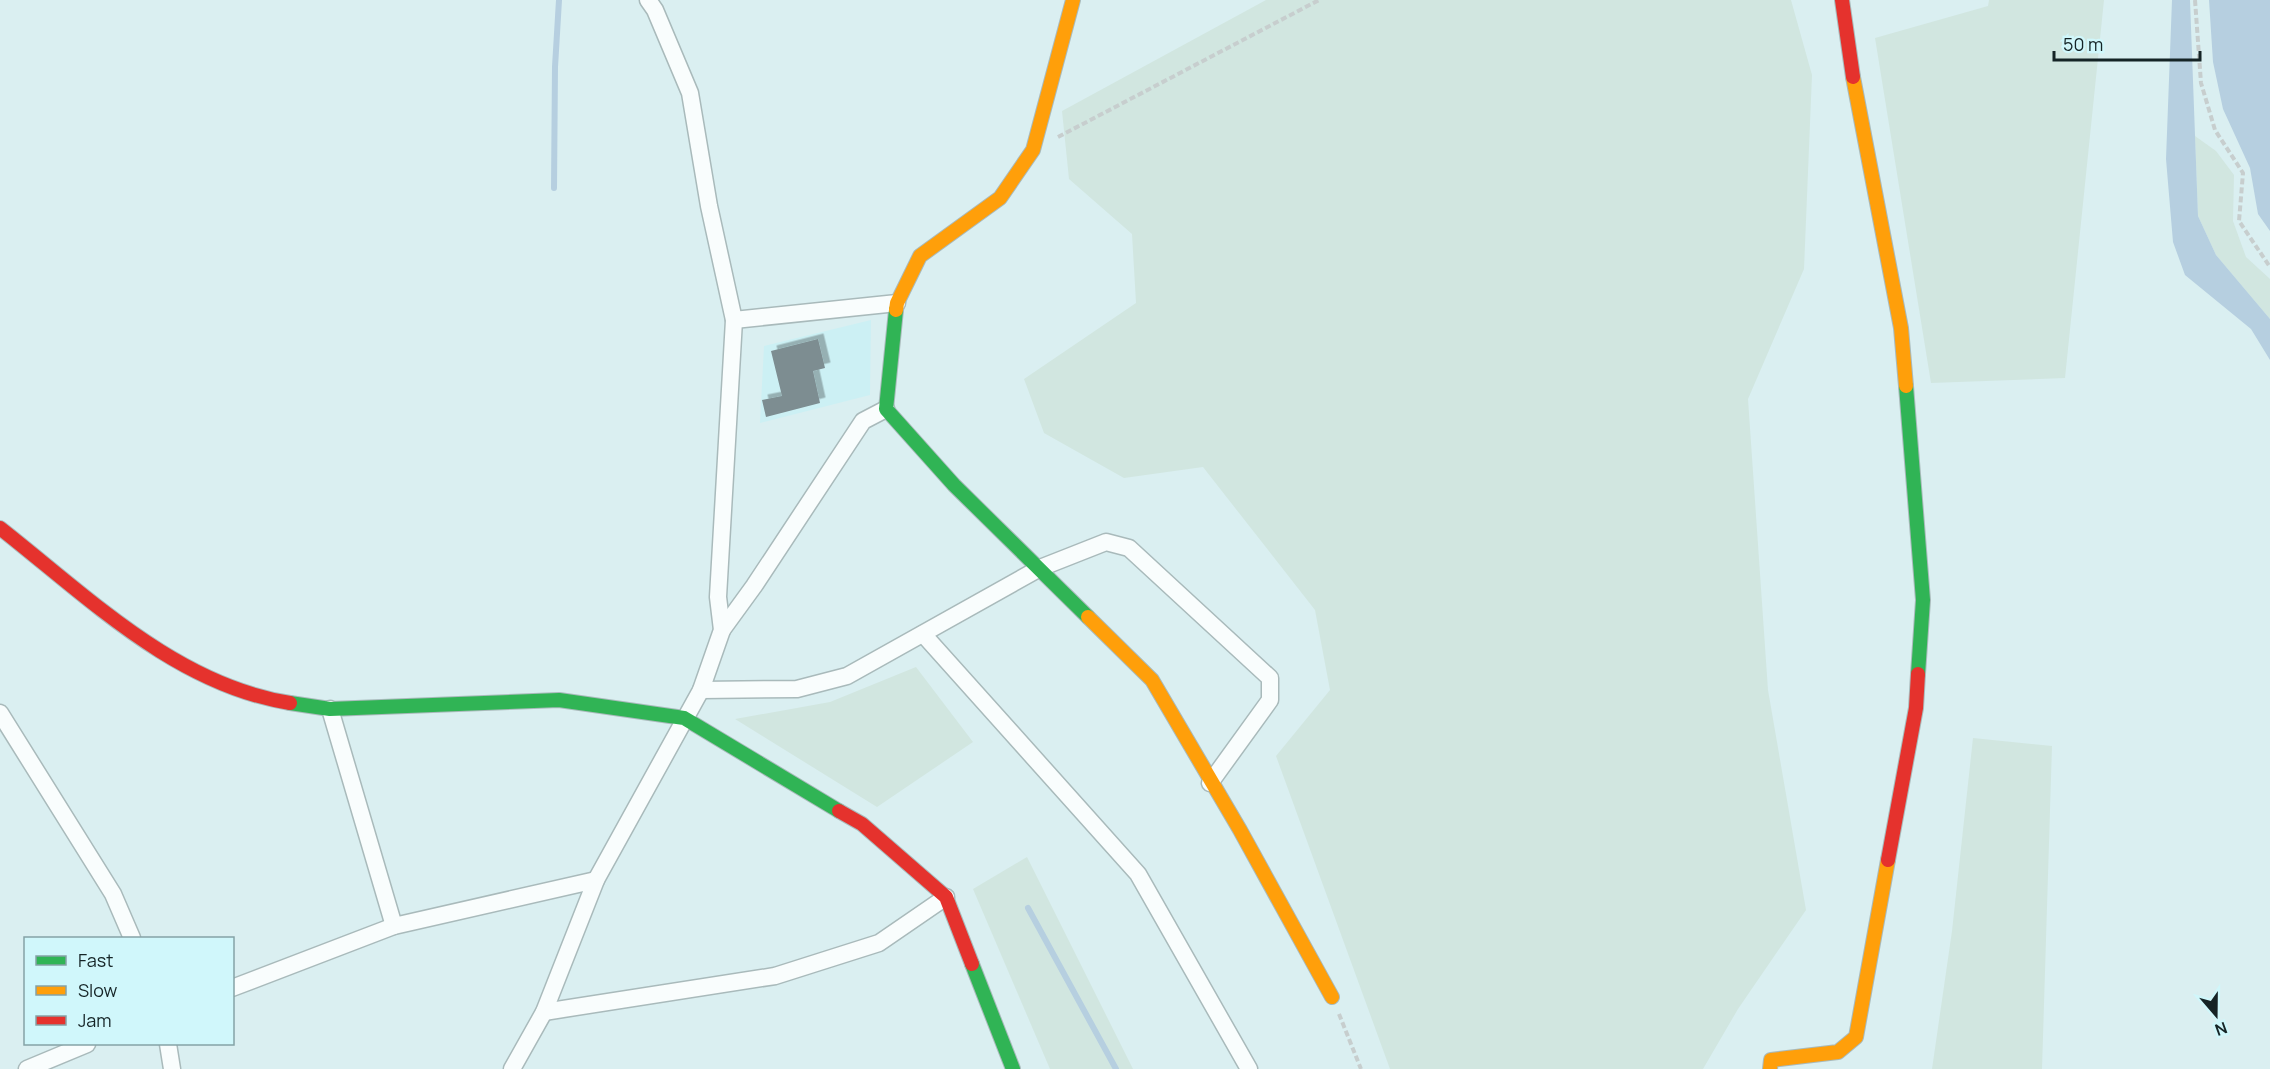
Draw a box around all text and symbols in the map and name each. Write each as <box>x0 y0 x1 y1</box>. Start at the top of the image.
scale bar <box>2054 24 2200 62</box>
text: 50 m <box>2063 32 2103 56</box>
legend <box>24 937 234 1045</box>
text: Fast <box>78 948 113 972</box>
text: Slow <box>78 978 118 1002</box>
north arrow <box>2186 985 2246 1045</box>
text: Jam <box>78 1008 112 1032</box>
text: N <box>2212 1017 2230 1041</box>

